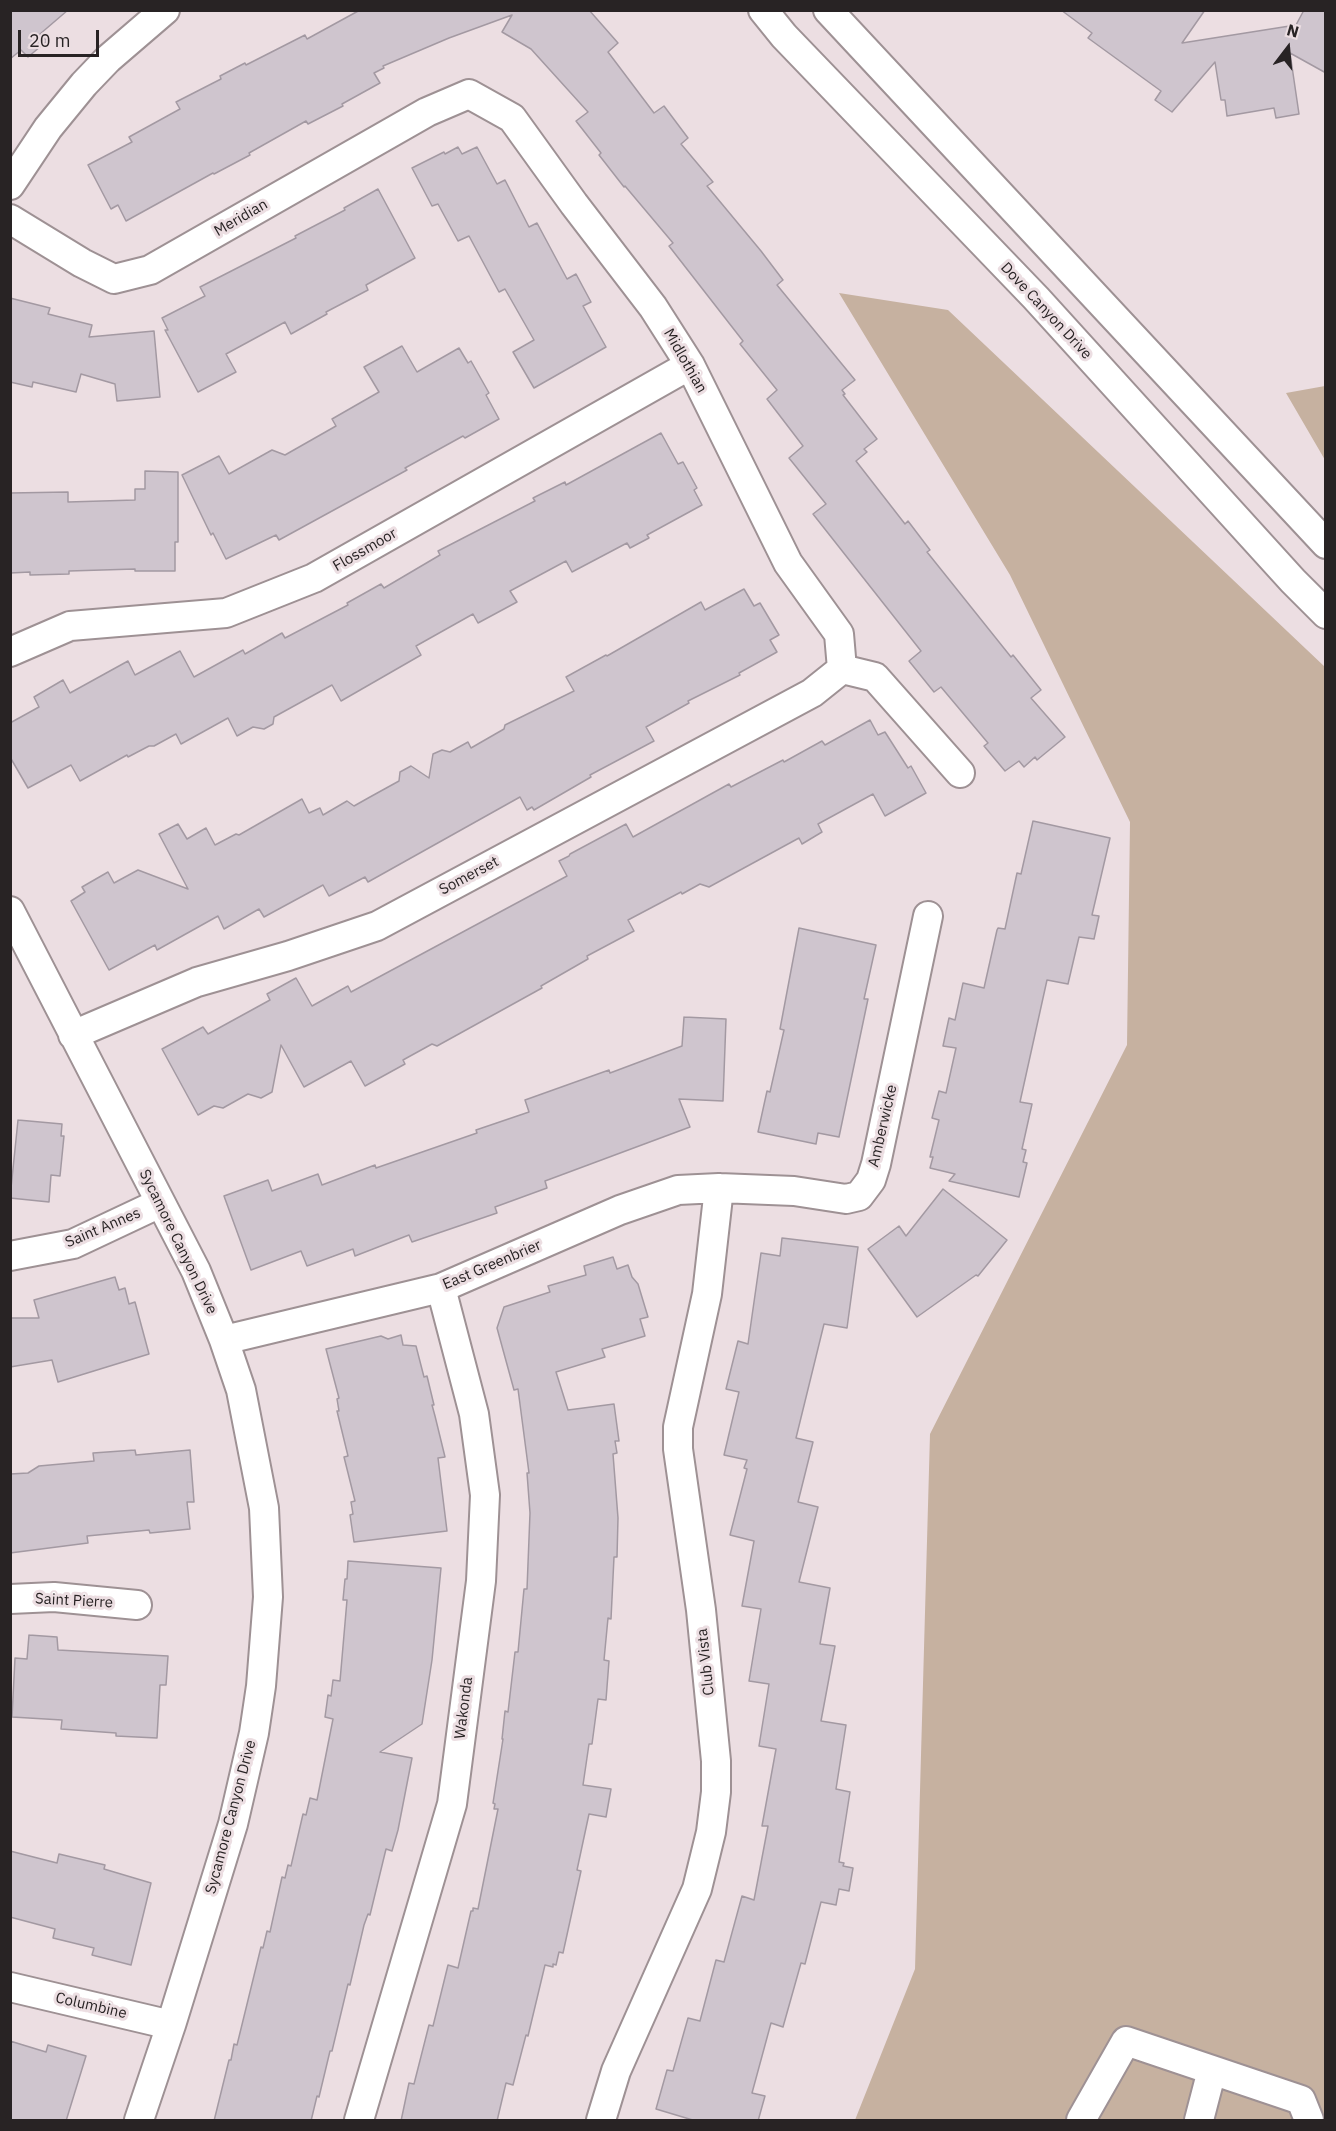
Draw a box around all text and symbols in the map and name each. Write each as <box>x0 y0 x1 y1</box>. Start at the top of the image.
scale bar <box>21 18 102 56</box>
north arrow <box>1258 18 1318 78</box>
text: N <box>1285 19 1301 42</box>
text: 20 m <box>29 29 71 52</box>
street label: Meridian <box>211 196 271 240</box>
street label: Dove Canyon Drive <box>997 259 1095 363</box>
street label: Midlothian <box>659 326 711 396</box>
street label: Flossmoor <box>330 525 400 575</box>
street label: Somerset <box>436 853 502 899</box>
street label: Amberwicke <box>865 1083 901 1169</box>
street label: Sycamore Canyon Drive <box>135 1167 221 1317</box>
street label: Saint Annes <box>63 1204 143 1252</box>
street label: East Greenbrier <box>440 1236 544 1294</box>
street label: Saint Pierre <box>35 1590 113 1612</box>
street label: Club Vista <box>694 1627 718 1697</box>
street label: Wakonda <box>451 1676 477 1740</box>
street label: Sycamore Canyon Drive <box>202 1738 260 1896</box>
street label: Columbine <box>54 1989 128 2023</box>

